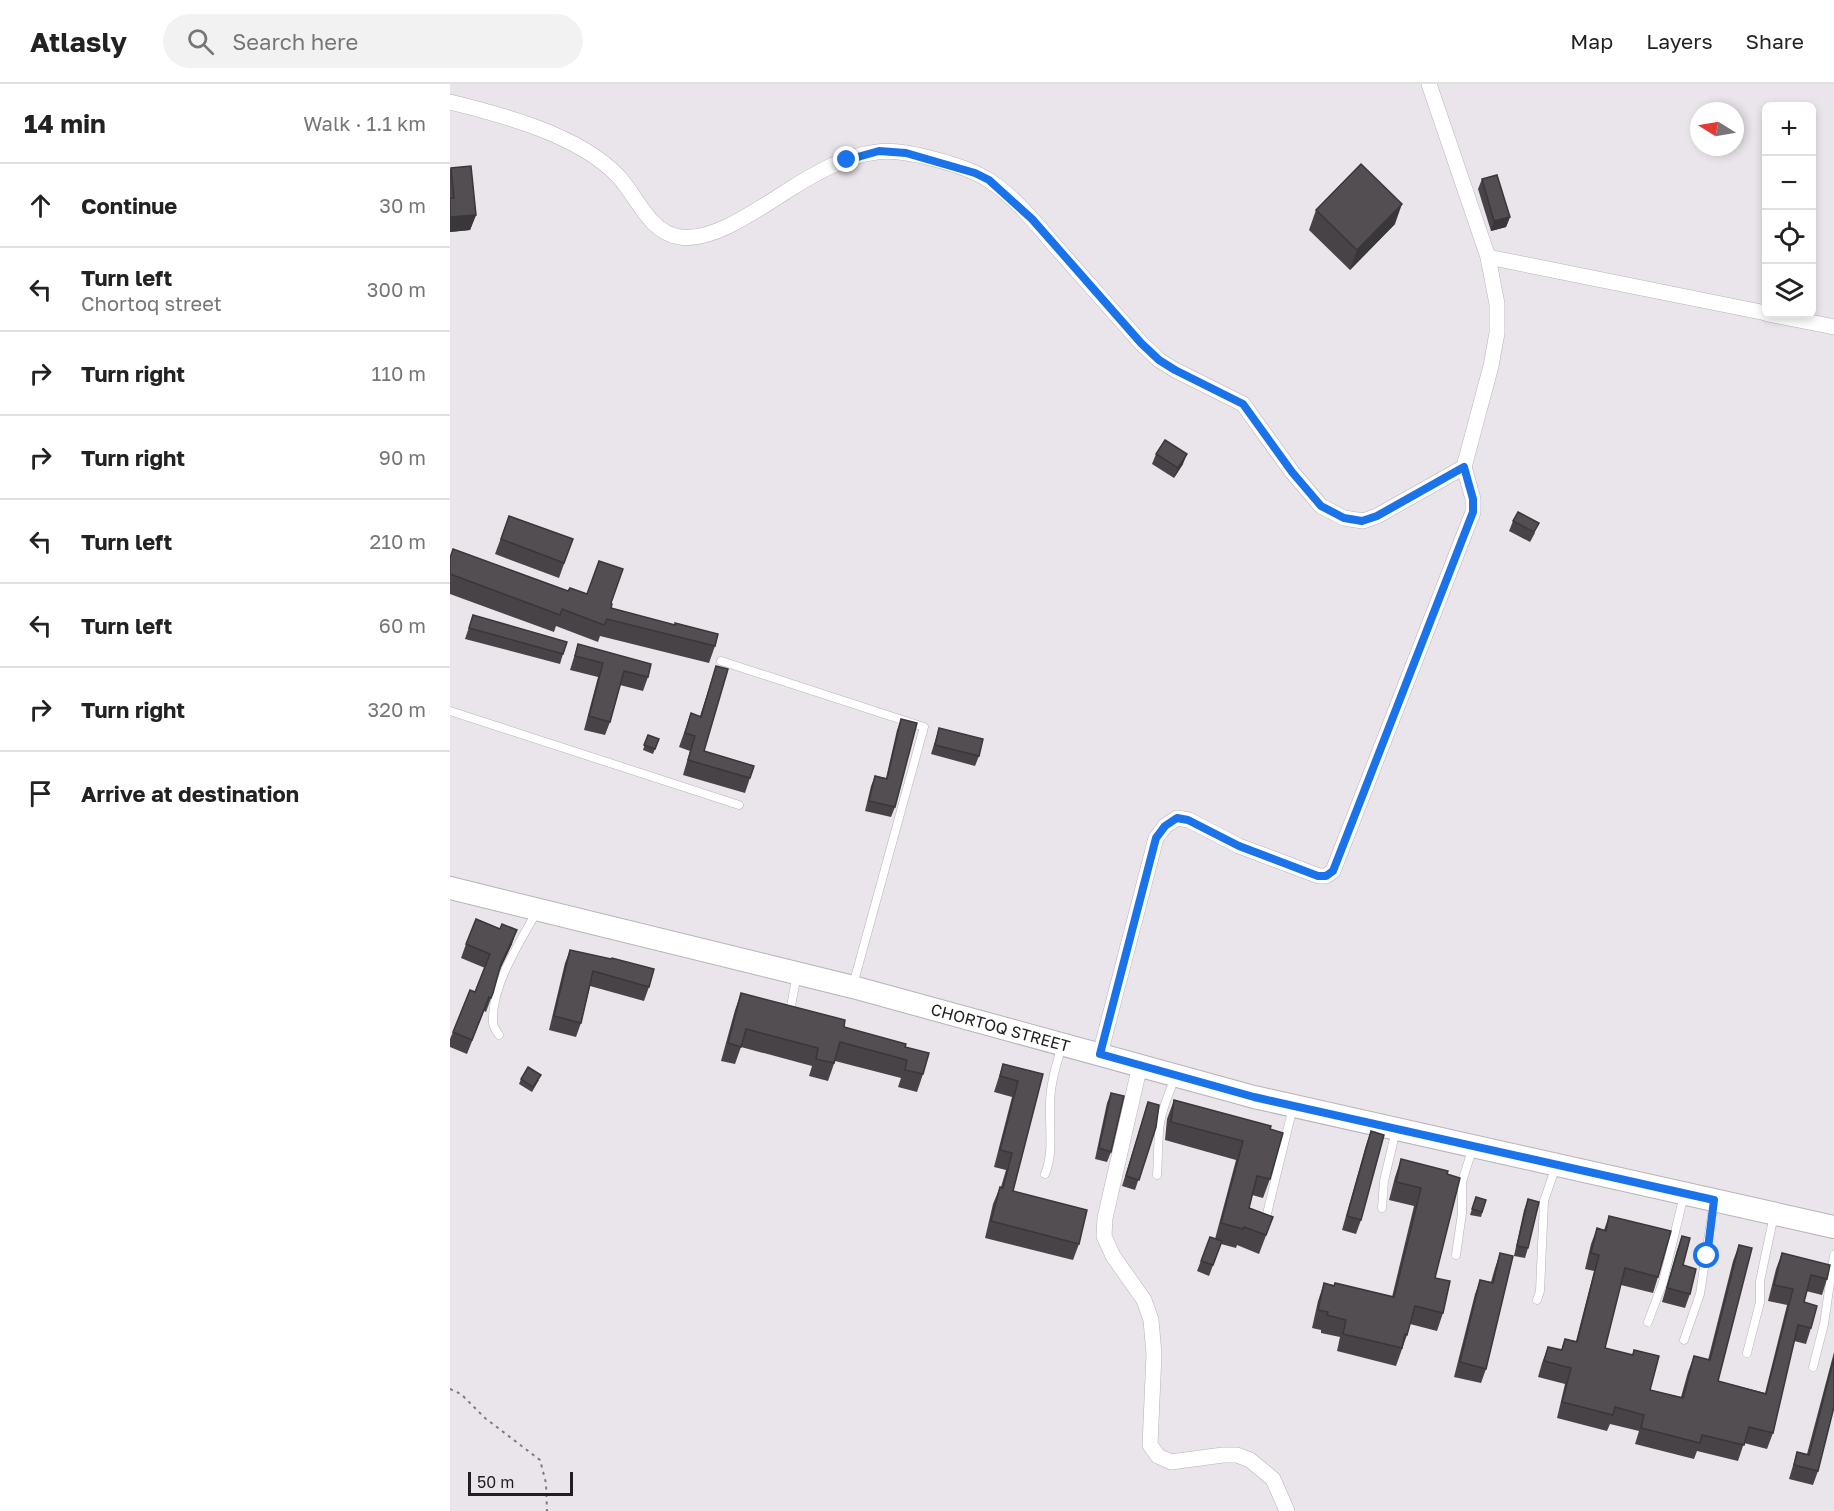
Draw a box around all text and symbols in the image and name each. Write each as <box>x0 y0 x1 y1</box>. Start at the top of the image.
search box <box>163 14 583 68</box>
text: Atlasly <box>30 25 127 58</box>
icon: search <box>184 25 217 58</box>
text: Search here <box>232 28 358 55</box>
text: Map <box>1570 28 1613 54</box>
text: Layers <box>1646 28 1713 54</box>
text: Share <box>1746 28 1804 54</box>
north arrow <box>1690 102 1744 156</box>
map controls <box>1762 102 1816 318</box>
button: + <box>1762 102 1816 156</box>
text: 14 min <box>24 108 106 139</box>
text: Walk · 1.1 km <box>303 111 426 135</box>
route end <box>833 146 859 172</box>
button: − <box>1762 156 1816 210</box>
icon: ahead <box>24 189 57 222</box>
text: Continue <box>81 192 177 219</box>
text: 30 m <box>379 193 426 217</box>
button: locate <box>1762 210 1816 264</box>
text: Turn left <box>81 264 172 291</box>
button: layers <box>1762 264 1816 318</box>
icon: left <box>24 273 57 306</box>
text: 300 m <box>367 277 426 301</box>
text: Chortoq street <box>81 291 222 315</box>
icon: right <box>24 357 57 390</box>
text: Turn right <box>81 360 185 387</box>
text: 110 m <box>372 361 426 385</box>
icon: right <box>24 441 57 474</box>
text: Turn right <box>81 444 185 471</box>
text: 90 m <box>379 445 426 469</box>
icon: left <box>24 525 57 558</box>
text: Turn left <box>81 528 172 555</box>
text: 210 m <box>370 529 426 553</box>
icon: left <box>24 609 57 642</box>
text: Turn left <box>81 612 172 639</box>
text: 60 m <box>379 613 426 637</box>
icon: right <box>24 693 57 726</box>
text: Turn right <box>81 696 185 723</box>
text: 320 m <box>368 697 426 721</box>
icon: arrive <box>24 777 57 810</box>
text: Arrive at destination <box>81 780 299 807</box>
street label: CHORTOQ STREET <box>929 999 1072 1056</box>
route start <box>1693 1242 1719 1268</box>
scale bar <box>468 1469 573 1496</box>
text: 50 m <box>477 1472 514 1492</box>

